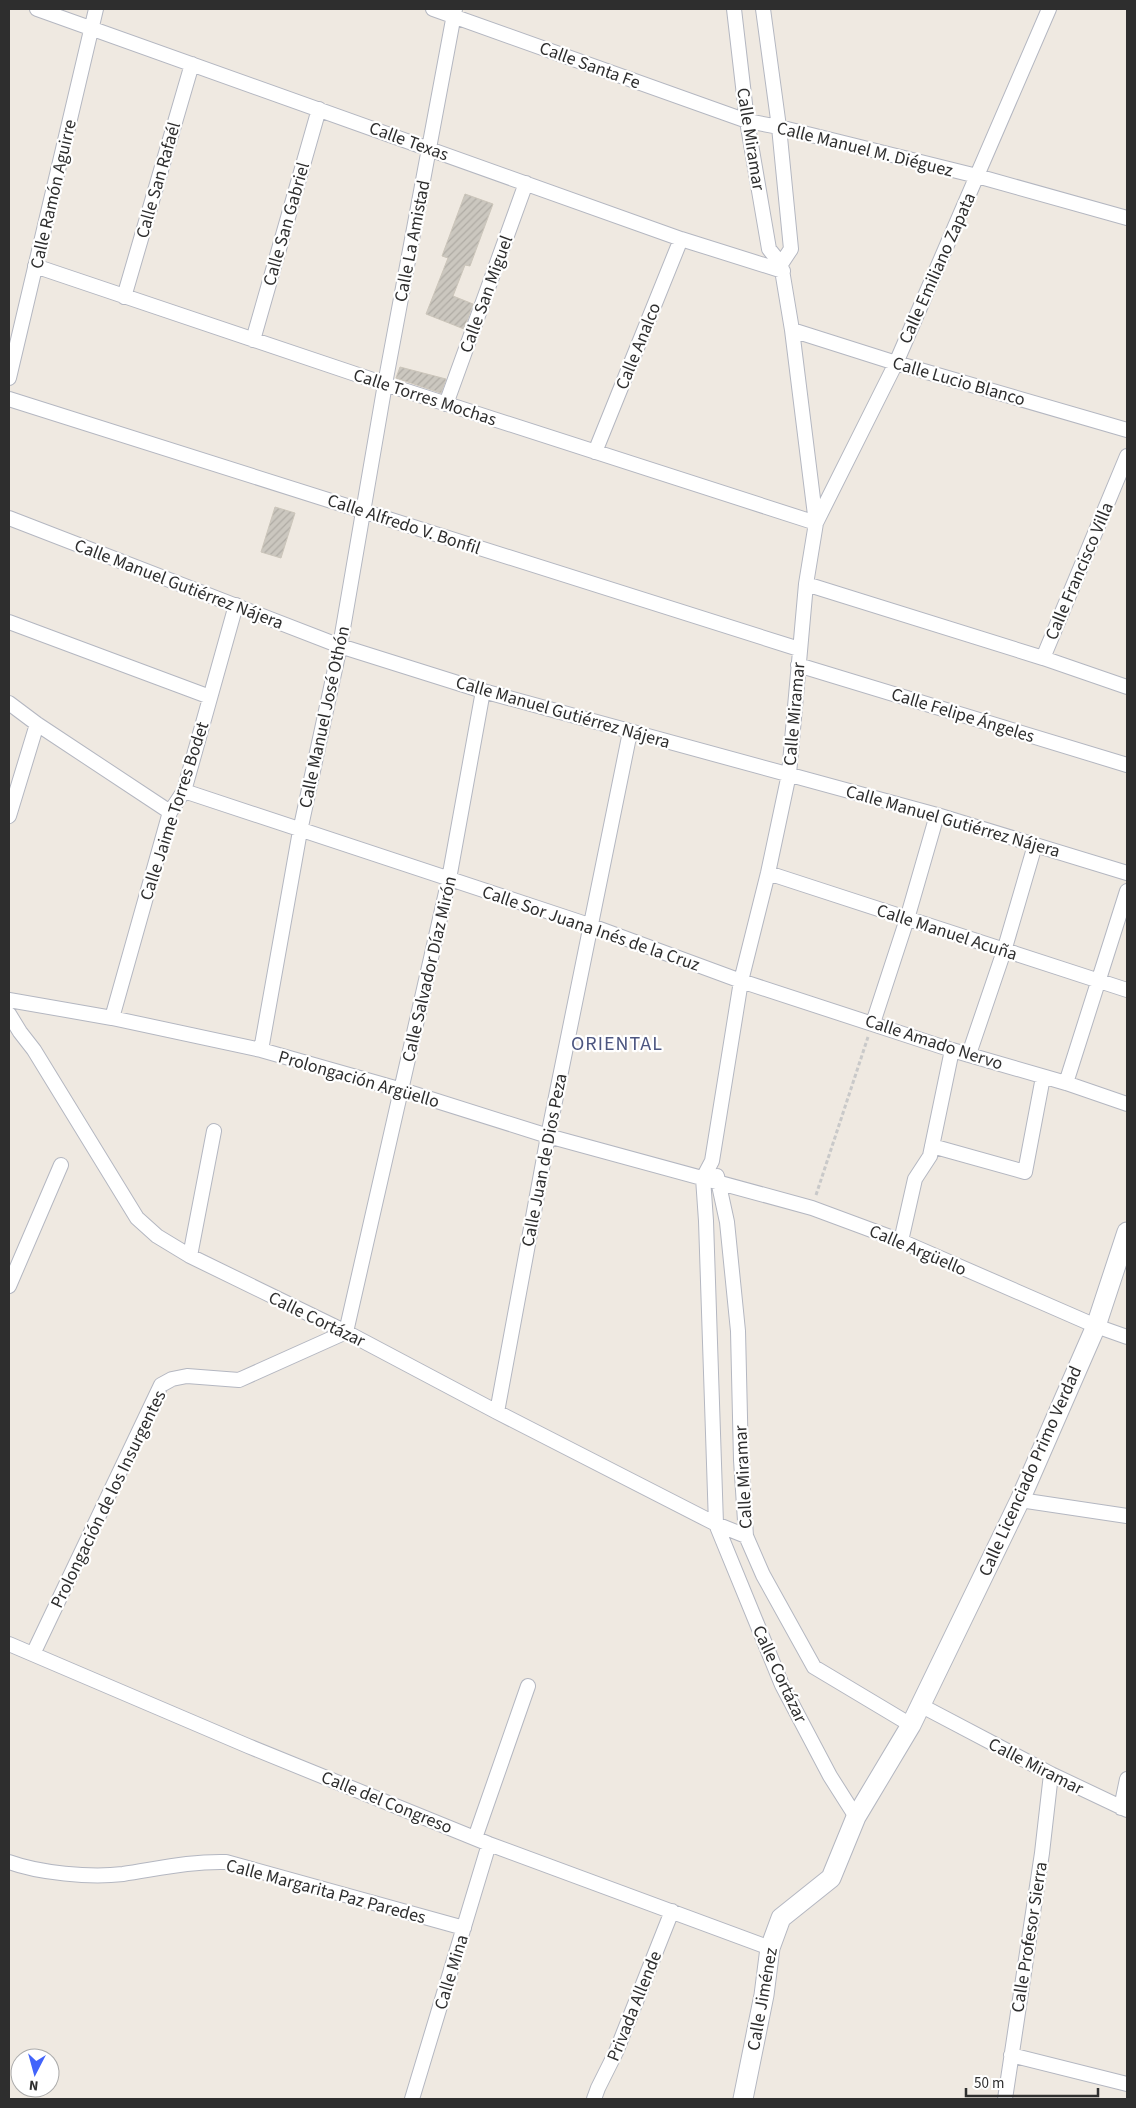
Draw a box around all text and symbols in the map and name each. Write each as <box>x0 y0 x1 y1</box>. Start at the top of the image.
street label: Calle Santa Fe <box>536 36 644 95</box>
street label: Calle Miramar <box>730 86 771 193</box>
street label: Calle Manuel M. Diéguez <box>774 115 956 184</box>
street label: Calle Texas <box>366 116 452 167</box>
street label: Calle Ramón Aguirre <box>24 117 83 271</box>
street label: Calle San Rafaél <box>130 119 187 241</box>
street label: Calle San Gabriel <box>257 159 316 289</box>
street label: Calle La Amistad <box>388 178 437 304</box>
street label: Calle Emiliano Zapata <box>893 189 982 348</box>
street label: Calle San Miguel <box>454 232 519 356</box>
street label: Calle Analco <box>610 299 667 393</box>
street label: Calle Lucio Blanco <box>890 351 1028 412</box>
street label: Calle Torres Mochas <box>350 363 500 432</box>
street label: Calle Alfredo V. Bonfil <box>324 488 484 561</box>
street label: Calle Francisco Villa <box>1039 498 1120 644</box>
street label: Calle Manuel Gutiérrez Nájera <box>71 533 287 636</box>
street label: Calle Manuel José Othón <box>293 624 356 811</box>
street label: Calle Miramar <box>778 661 812 767</box>
street label: Calle Manuel Gutiérrez Nájera <box>453 670 673 755</box>
street label: Calle Felipe Ángeles <box>888 682 1038 749</box>
street label: Calle Jaime Torres Bodet <box>134 719 215 904</box>
street label: Calle Manuel Gutiérrez Nájera <box>843 779 1063 864</box>
street label: Calle Salvador Díaz Mirón <box>396 874 463 1065</box>
street label: Calle Sor Juana Inés de la Cruz <box>479 879 703 978</box>
street label: Calle Manuel Acuña <box>873 898 1020 967</box>
street label: Calle Amado Nervo <box>862 1008 1006 1077</box>
district label: ORIENTAL <box>571 1030 663 1058</box>
street label: Prolongación Argüello <box>275 1045 442 1114</box>
street label: Calle Juan de Dios Peza <box>515 1071 574 1249</box>
street label: Calle Argüello <box>865 1219 970 1282</box>
street label: Calle Cortázar <box>264 1285 370 1354</box>
street label: Calle Licenciado Primo Verdad <box>973 1362 1088 1580</box>
street label: Prolongación de los Insurgentes <box>45 1386 172 1612</box>
street label: Calle Miramar <box>728 1424 759 1529</box>
street label: Calle Cortázar <box>746 1621 813 1728</box>
street label: Calle Miramar <box>984 1732 1088 1801</box>
street label: Calle del Congreso <box>317 1765 456 1840</box>
street label: Calle Margarita Paz Paredes <box>223 1853 429 1930</box>
street label: Calle Profesor Sierra <box>1005 1860 1054 2014</box>
street label: Calle Mina <box>428 1931 475 2013</box>
street label: Calle Jiménez <box>741 1945 784 2053</box>
street label: Privada Allende <box>601 1947 668 2065</box>
north arrow <box>10 2048 60 2098</box>
scale bar <box>966 2066 1098 2098</box>
text: 50 m <box>974 2073 1004 2094</box>
text: N <box>28 2075 39 2095</box>

